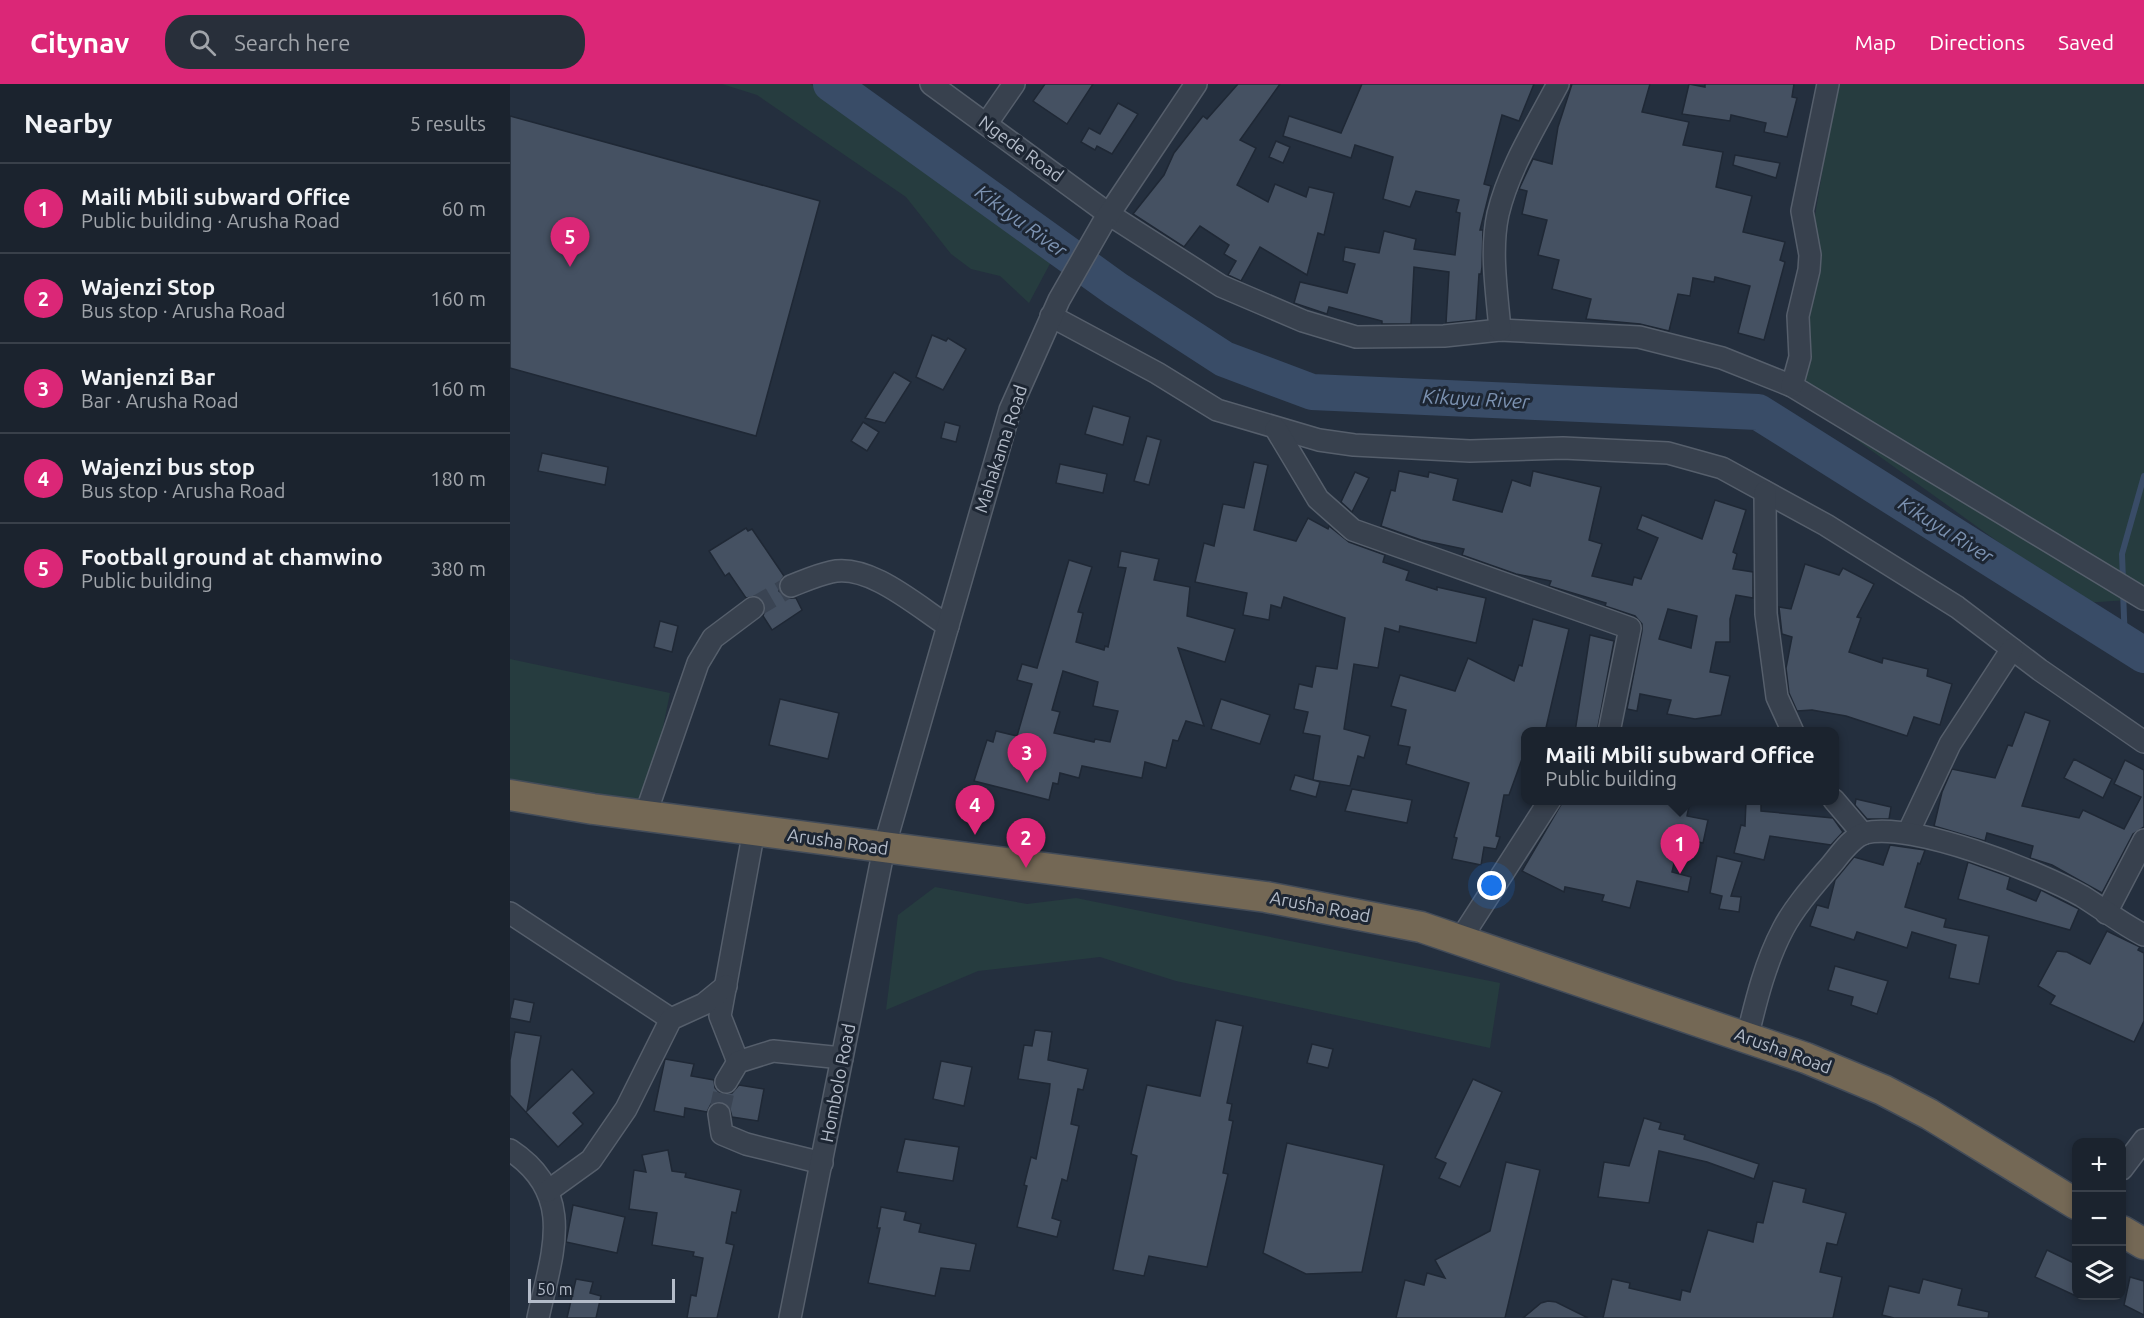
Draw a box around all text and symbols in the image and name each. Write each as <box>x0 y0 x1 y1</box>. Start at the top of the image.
search box <box>165 15 585 69</box>
icon: search <box>186 26 219 59</box>
text: Citynav <box>30 27 129 58</box>
text: Search here <box>234 30 350 55</box>
text: Map <box>1855 30 1896 54</box>
text: Directions <box>1929 30 2025 54</box>
text: Saved <box>2058 30 2114 54</box>
text: Nearby <box>24 109 112 138</box>
street label: Ngede Road <box>976 111 1068 185</box>
text: 5 results <box>410 112 486 135</box>
water label: Kikuyu River <box>971 180 1073 262</box>
text: Maili Mbili subward Office <box>81 184 350 209</box>
text: 1 <box>38 197 49 220</box>
text: 60 m <box>442 197 486 220</box>
text: Public building · Arusha Road <box>81 209 340 232</box>
pin: 5 <box>550 218 590 267</box>
text: Wajenzi Stop <box>81 274 215 299</box>
text: 2 <box>38 287 49 310</box>
text: 160 m <box>430 287 486 310</box>
text: Bus stop · Arusha Road <box>81 299 285 322</box>
text: Wanjenzi Bar <box>81 364 215 389</box>
text: 3 <box>38 377 49 400</box>
text: 160 m <box>430 377 486 400</box>
street label: Mahakama Road <box>970 382 1030 515</box>
water label: Kikuyu River <box>1422 384 1532 413</box>
text: Bar · Arusha Road <box>81 389 239 412</box>
text: Wajenzi bus stop <box>81 454 255 479</box>
text: 4 <box>38 467 49 490</box>
text: 180 m <box>430 467 486 490</box>
text: Bus stop · Arusha Road <box>81 479 285 502</box>
water label: Kikuyu River <box>1895 491 1999 568</box>
text: Football ground at chamwino <box>81 544 383 569</box>
text: 5 <box>38 557 49 580</box>
text: 380 m <box>430 557 486 580</box>
text: Public building <box>81 569 213 592</box>
popup <box>1521 727 1839 805</box>
pin: 3 <box>1008 734 1046 783</box>
text: Maili Mbili subward Office <box>1545 742 1815 767</box>
text: Public building <box>1545 767 1677 790</box>
pin: 4 <box>956 786 994 835</box>
pin: 2 <box>1006 818 1046 868</box>
street label: Arusha Road <box>786 824 890 858</box>
pin: 1 <box>1660 824 1700 874</box>
your location <box>1477 871 1506 900</box>
street label: Arusha Road <box>1268 886 1372 926</box>
street label: Hombolo Road <box>816 1022 858 1144</box>
street label: Arusha Road <box>1732 1023 1835 1077</box>
map controls <box>2072 1138 2126 1300</box>
button: + <box>2072 1138 2126 1192</box>
button: − <box>2072 1192 2126 1246</box>
button: layers <box>2072 1246 2126 1300</box>
scale bar <box>528 1276 675 1304</box>
text: 50 m <box>537 1280 573 1298</box>

